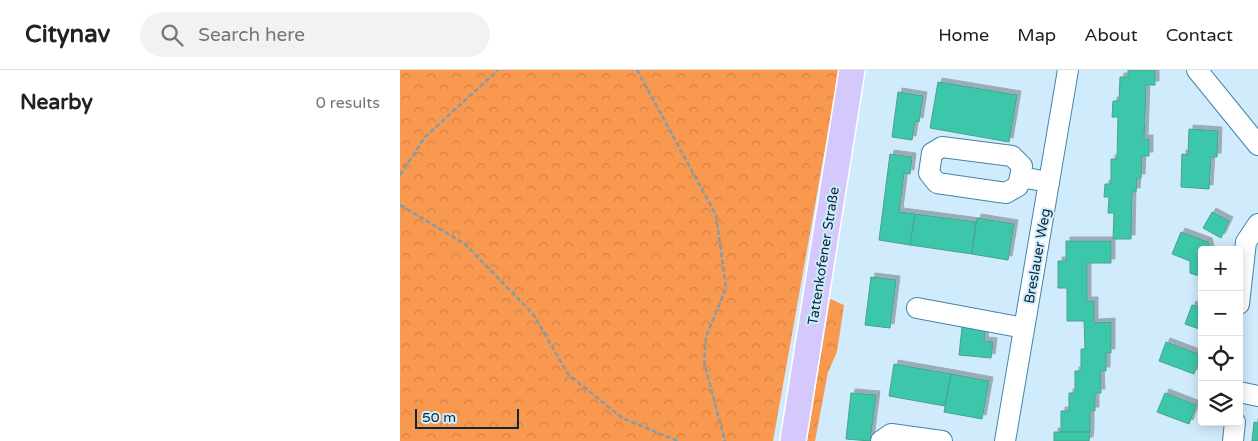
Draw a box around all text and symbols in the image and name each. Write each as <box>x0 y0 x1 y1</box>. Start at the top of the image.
search box <box>140 12 490 57</box>
text: Citynav <box>25 20 110 49</box>
icon: search <box>158 21 186 49</box>
text: Search here <box>198 24 305 46</box>
text: Home <box>938 24 989 46</box>
text: Map <box>1017 24 1056 46</box>
text: About <box>1084 24 1138 46</box>
text: Contact <box>1166 24 1233 46</box>
text: Nearby <box>20 90 93 115</box>
text: 0 results <box>316 93 380 113</box>
street label: Tattenkofener Straße <box>804 186 843 326</box>
street label: Breslauer Weg <box>1021 207 1054 305</box>
map controls <box>1198 246 1243 426</box>
button: + <box>1198 246 1243 291</box>
button: − <box>1198 291 1243 336</box>
button: locate <box>1198 336 1243 381</box>
button: layers <box>1198 381 1243 426</box>
scale bar <box>415 406 519 429</box>
text: 50 m <box>422 409 456 426</box>

